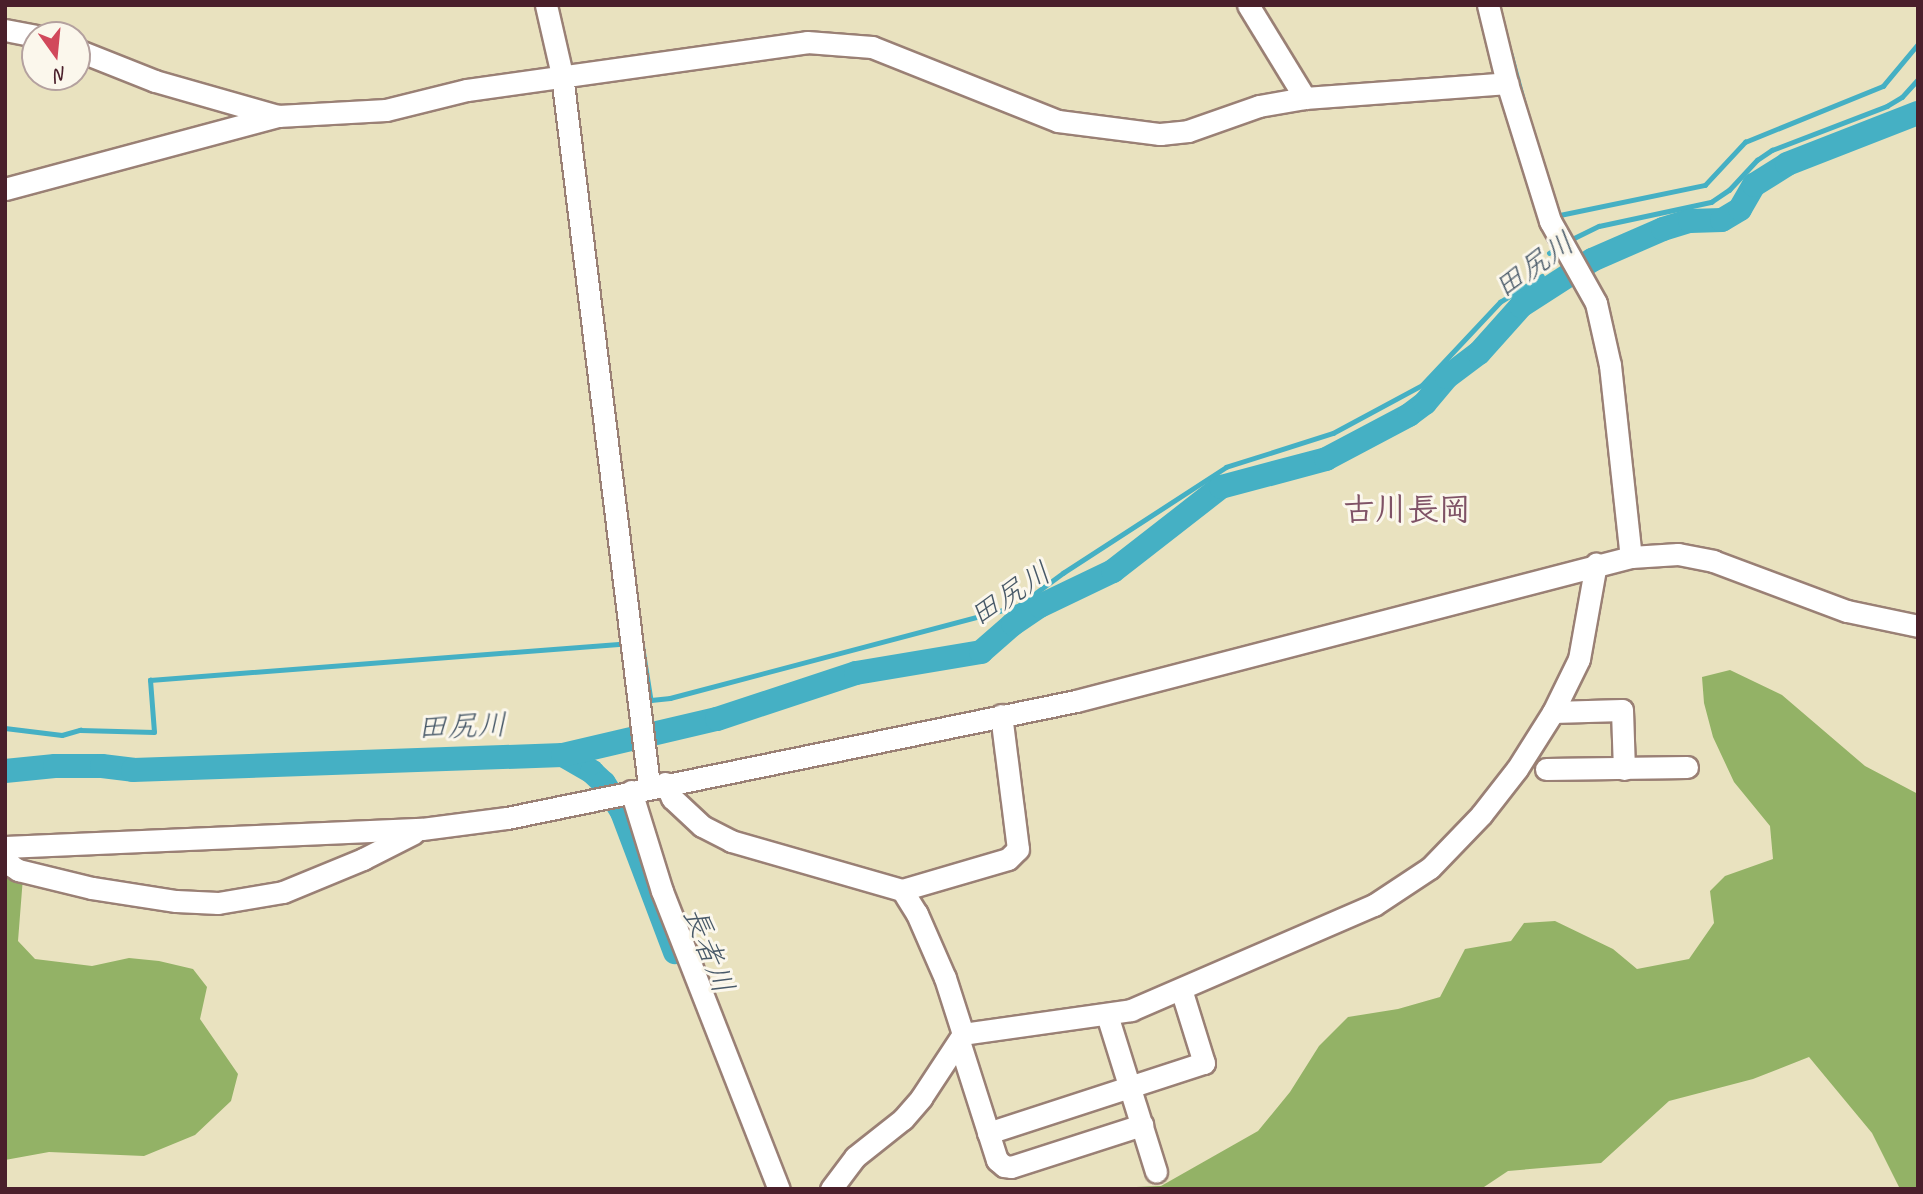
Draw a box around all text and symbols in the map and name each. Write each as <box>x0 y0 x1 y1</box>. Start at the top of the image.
north arrow <box>21 21 91 91</box>
text: N <box>52 61 70 87</box>
water label: 田尻川 <box>1487 224 1581 306</box>
district label: 古川長岡 <box>1343 491 1471 529</box>
water label: 田尻川 <box>962 554 1058 634</box>
water label: 田尻川 <box>416 706 508 746</box>
water label: 長者川 <box>676 902 742 998</box>

